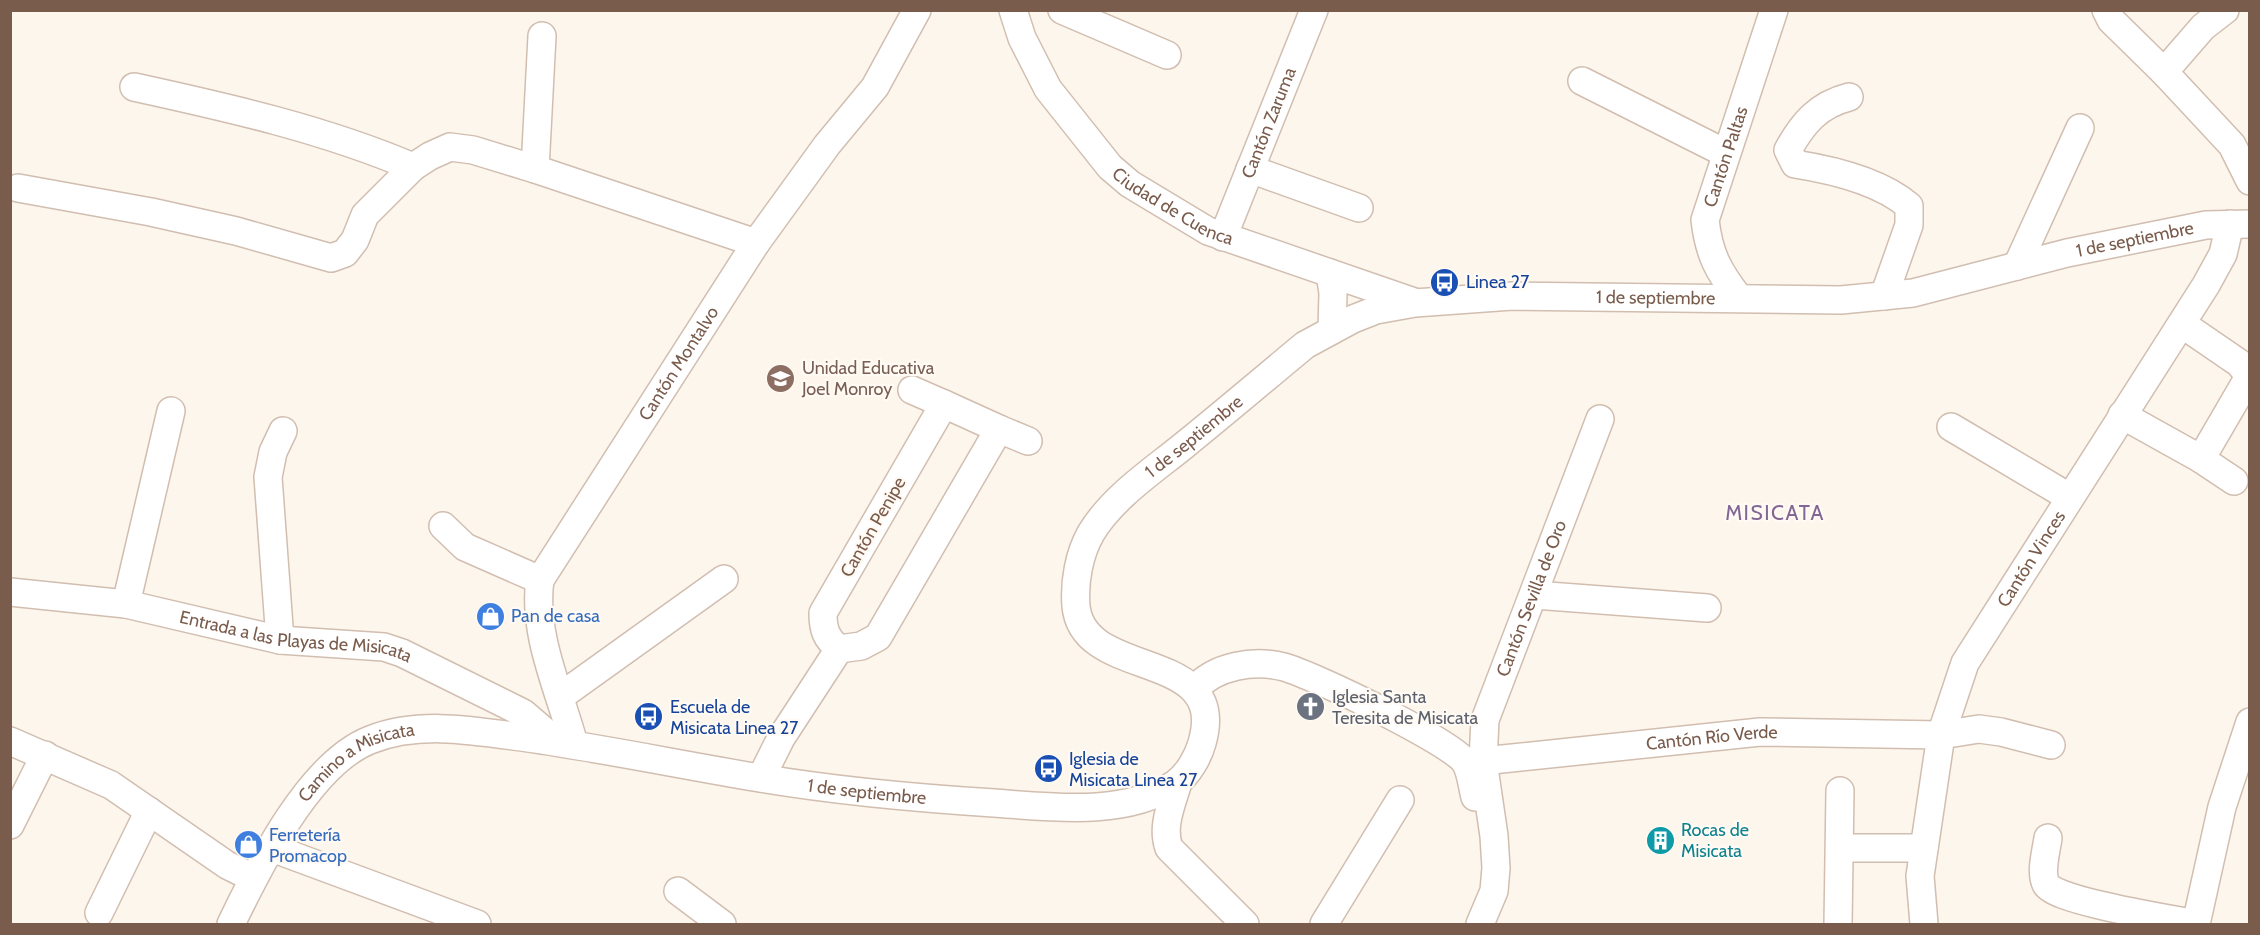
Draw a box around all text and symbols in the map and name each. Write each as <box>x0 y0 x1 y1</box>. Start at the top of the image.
street label: Cantón Zaruma <box>1237 64 1301 182</box>
street label: Cantón Paltas <box>1699 104 1753 210</box>
street label: Ciudad de Cuenca <box>1107 163 1237 250</box>
street label: 1 de septiembre <box>2074 217 2196 262</box>
bus stop icon: Linea 27 <box>1429 266 1461 298</box>
place label: Linea 27 <box>1466 271 1529 293</box>
street label: 1 de septiembre <box>1596 286 1716 309</box>
street label: Cantón Montalvo <box>634 302 723 425</box>
place label: Unidad Educativa Joel Monroy <box>801 357 935 400</box>
school or university icon: Unidad Educativa Joel Monroy <box>765 362 797 394</box>
street label: 1 de septiembre <box>1141 391 1247 483</box>
street label: Cantón Penipe <box>835 473 911 581</box>
district label: MISICATA <box>1725 500 1825 525</box>
street label: Cantón Vinces <box>1992 507 2070 611</box>
street label: Cantón Sevilla de Oro <box>1492 517 1571 680</box>
shop icon: Pan de casa <box>474 600 506 632</box>
place label: Pan de casa <box>511 605 600 627</box>
street label: Entrada a las Playas de Misicata <box>177 606 416 667</box>
place label: Iglesia Santa Teresita de Misicata <box>1332 686 1479 729</box>
church icon: Iglesia Santa Teresita de Misicata <box>1295 691 1327 723</box>
place label: Escuela de Misicata Linea 27 <box>670 696 798 739</box>
bus stop icon: Escuela de Misicata Linea 27 <box>633 701 665 733</box>
street label: Camino a Misicata <box>293 719 416 806</box>
street label: Cantón Río Verde <box>1645 721 1778 755</box>
place label: Iglesia de Misicata Linea 27 <box>1069 748 1197 791</box>
bus stop icon: Iglesia de Misicata Linea 27 <box>1032 753 1064 785</box>
street label: 1 de septiembre <box>806 774 927 809</box>
place label: Rocas de Misicata <box>1681 819 1749 862</box>
place label: Ferretería Promacop <box>269 824 347 867</box>
building icon: Rocas de Misicata <box>1644 824 1676 856</box>
shop icon: Ferretería Promacop <box>232 829 264 861</box>

